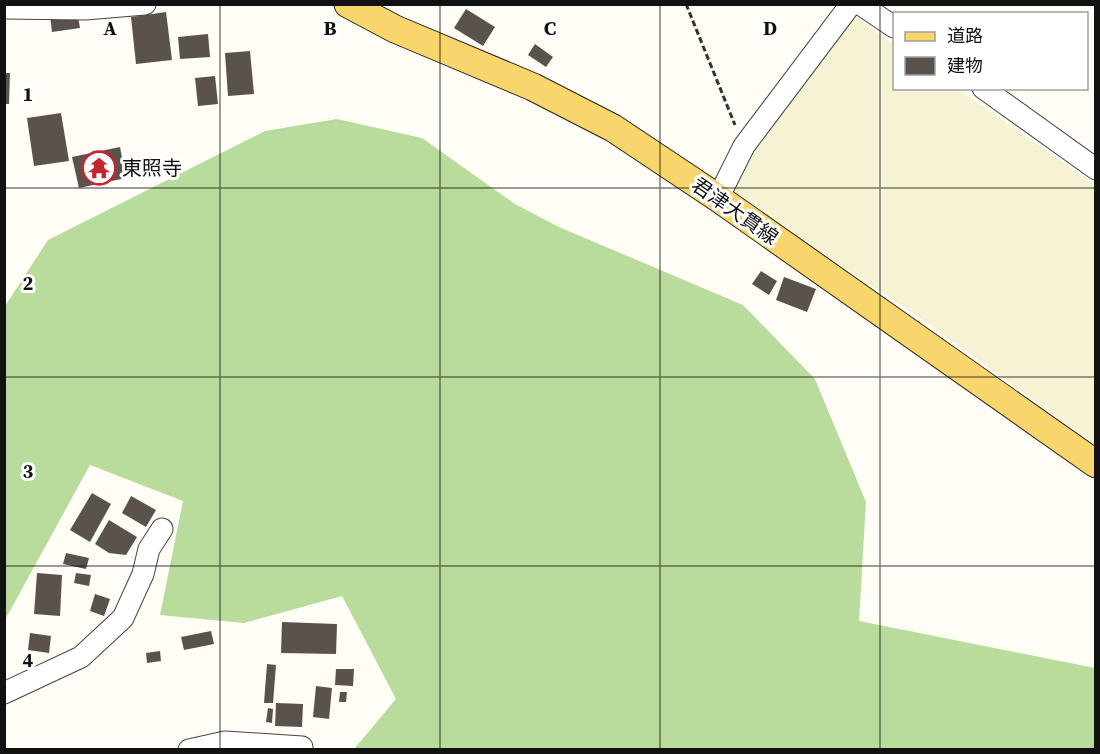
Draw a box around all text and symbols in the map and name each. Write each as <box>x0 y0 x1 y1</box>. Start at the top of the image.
legend <box>893 12 1088 90</box>
text: A <box>103 14 117 42</box>
text: B <box>323 14 337 42</box>
text: C <box>544 14 556 42</box>
text: D <box>763 14 777 42</box>
text: 道路 <box>947 23 983 48</box>
text: 建物 <box>947 53 983 78</box>
text: 1 <box>23 80 33 108</box>
temple icon: 東照寺 <box>81 150 117 186</box>
place label: 東照寺 <box>122 154 182 182</box>
street label: 君津大貫線 <box>686 171 784 251</box>
text: 2 <box>23 269 34 297</box>
text: 3 <box>23 457 34 485</box>
text: 4 <box>23 646 34 674</box>

